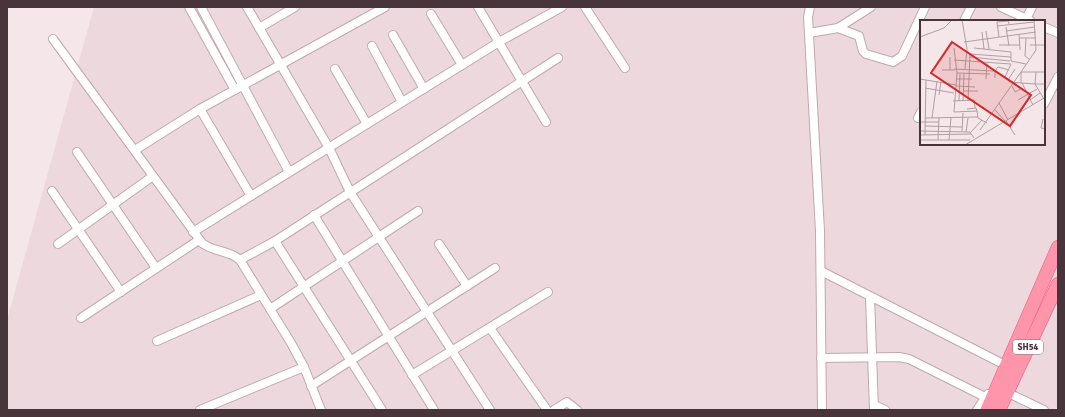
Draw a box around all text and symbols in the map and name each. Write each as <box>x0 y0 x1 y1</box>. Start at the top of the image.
inset map <box>920 20 1045 145</box>
road number: SH54 <box>1013 340 1043 354</box>

